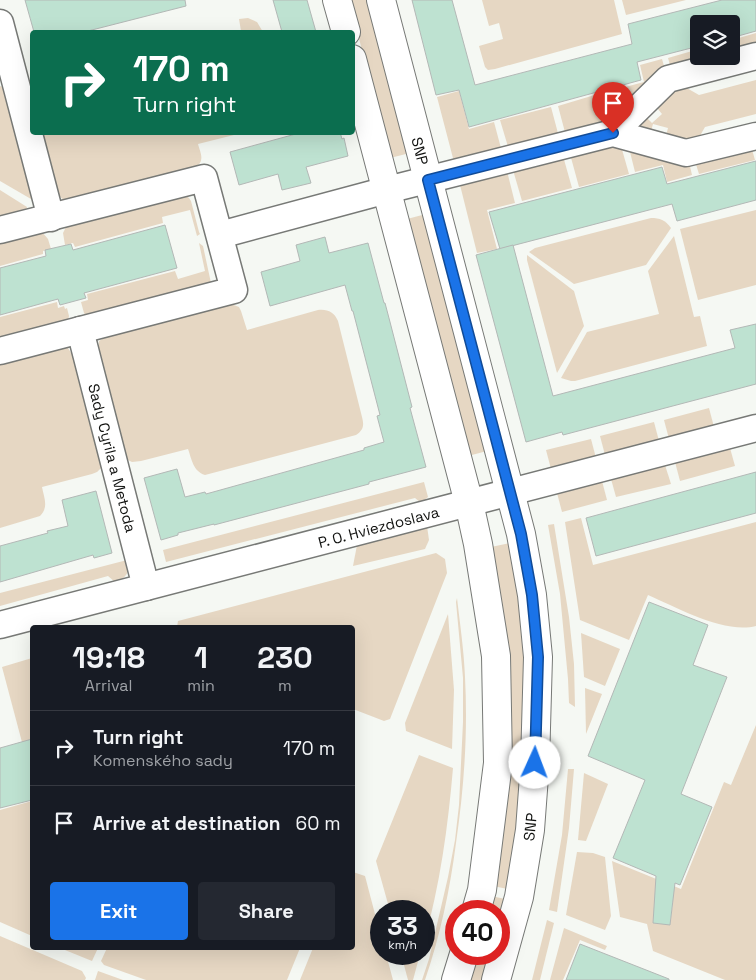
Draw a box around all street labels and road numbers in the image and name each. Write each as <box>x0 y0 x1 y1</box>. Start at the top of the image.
street label: SNP <box>408 135 433 167</box>
street label: Sady Cyrila a Metoda <box>85 381 141 535</box>
street label: P. O. Hviezdoslava <box>316 501 441 551</box>
street label: SNP <box>519 812 541 842</box>

